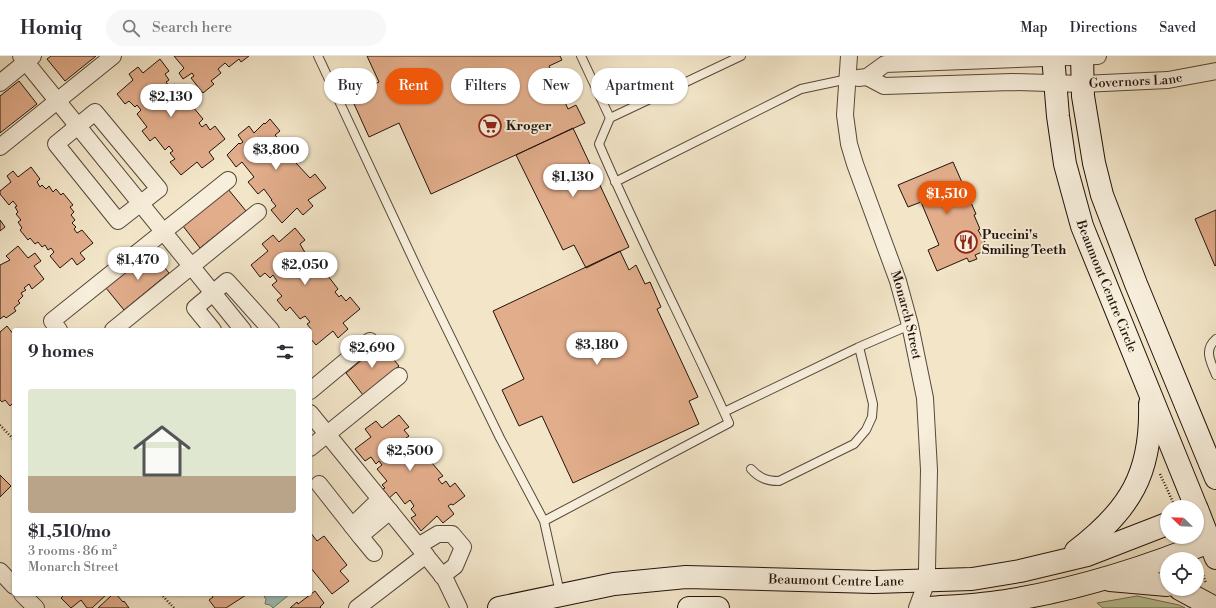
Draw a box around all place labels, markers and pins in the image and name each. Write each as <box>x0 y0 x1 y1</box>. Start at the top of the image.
pin: $2,130 <box>138 84 204 118</box>
supermarket icon: Kroger <box>477 113 503 139</box>
place label: Kroger <box>506 118 552 134</box>
pin: $3,800 <box>243 137 309 171</box>
pin: $1,130 <box>540 164 606 198</box>
pin: $1,510 <box>914 181 980 215</box>
place label: Puccini's Smiling Teeth <box>982 227 1066 258</box>
restaurant icon: Puccini's Smiling Teeth <box>953 229 979 255</box>
pin: $1,470 <box>105 247 171 281</box>
pin: $2,050 <box>272 252 338 286</box>
pin: $3,180 <box>564 332 630 366</box>
pin: $2,690 <box>339 335 405 369</box>
pin: $2,500 <box>377 438 443 472</box>

